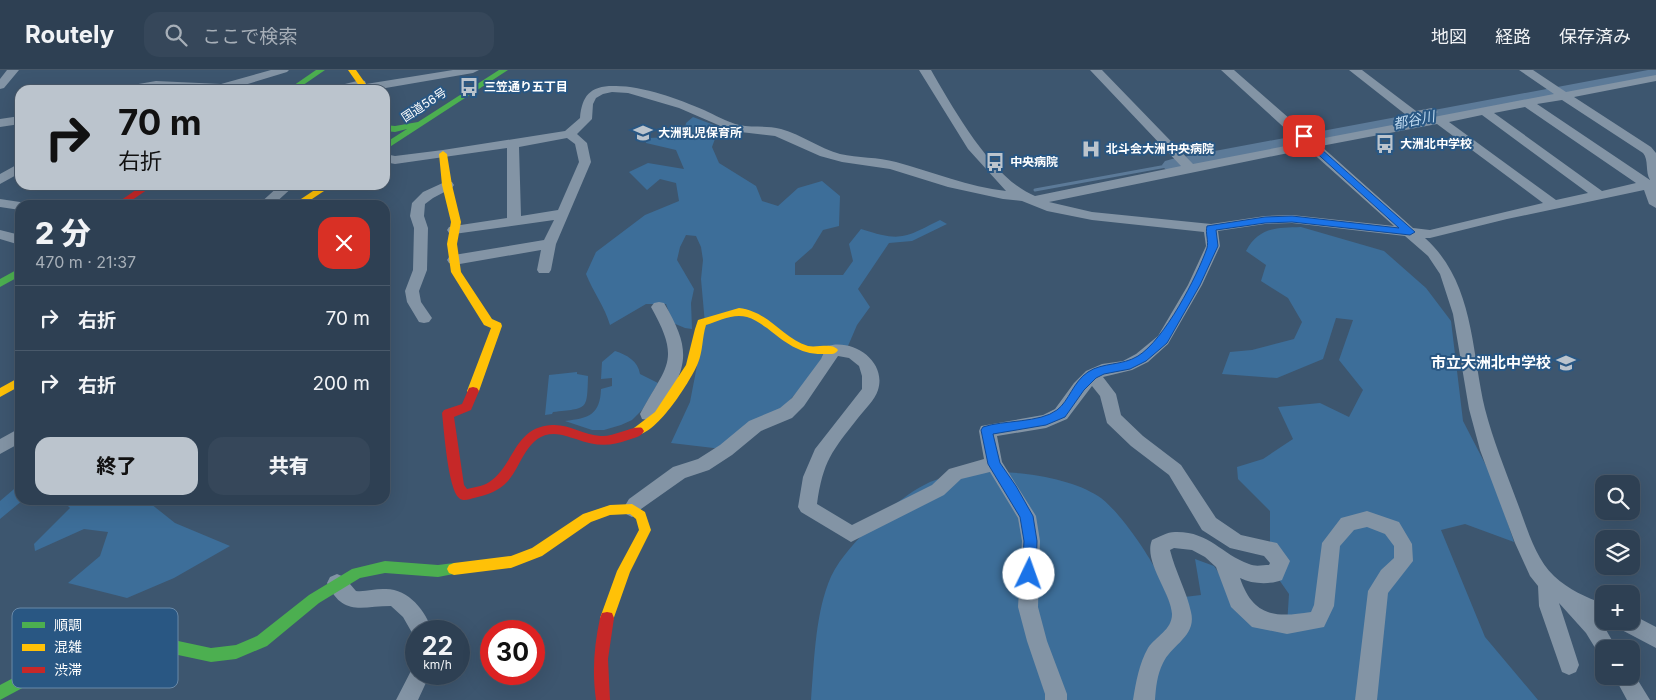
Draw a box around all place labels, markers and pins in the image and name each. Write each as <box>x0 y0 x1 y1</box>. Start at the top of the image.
bus stop icon: 三笠通り五丁目 <box>458 76 480 98</box>
place label: 三笠通り五丁目 <box>484 79 568 94</box>
pin <box>1283 115 1325 157</box>
school or university icon: 大洲乳児保育所 <box>632 122 654 144</box>
place label: 大洲乳児保育所 <box>658 125 742 140</box>
bus stop icon: 大洲北中学校 <box>1374 133 1396 155</box>
place label: 大洲北中学校 <box>1400 136 1472 151</box>
hospital icon: 北斗会大洲中央病院 <box>1080 138 1102 160</box>
place label: 北斗会大洲中央病院 <box>1106 141 1214 156</box>
bus stop icon: 中央病院 <box>984 151 1006 173</box>
place label: 中央病院 <box>1010 154 1058 169</box>
school or university icon: 市立大洲北中学校 <box>1555 352 1577 374</box>
place label: 市立大洲北中学校 <box>1431 353 1551 372</box>

